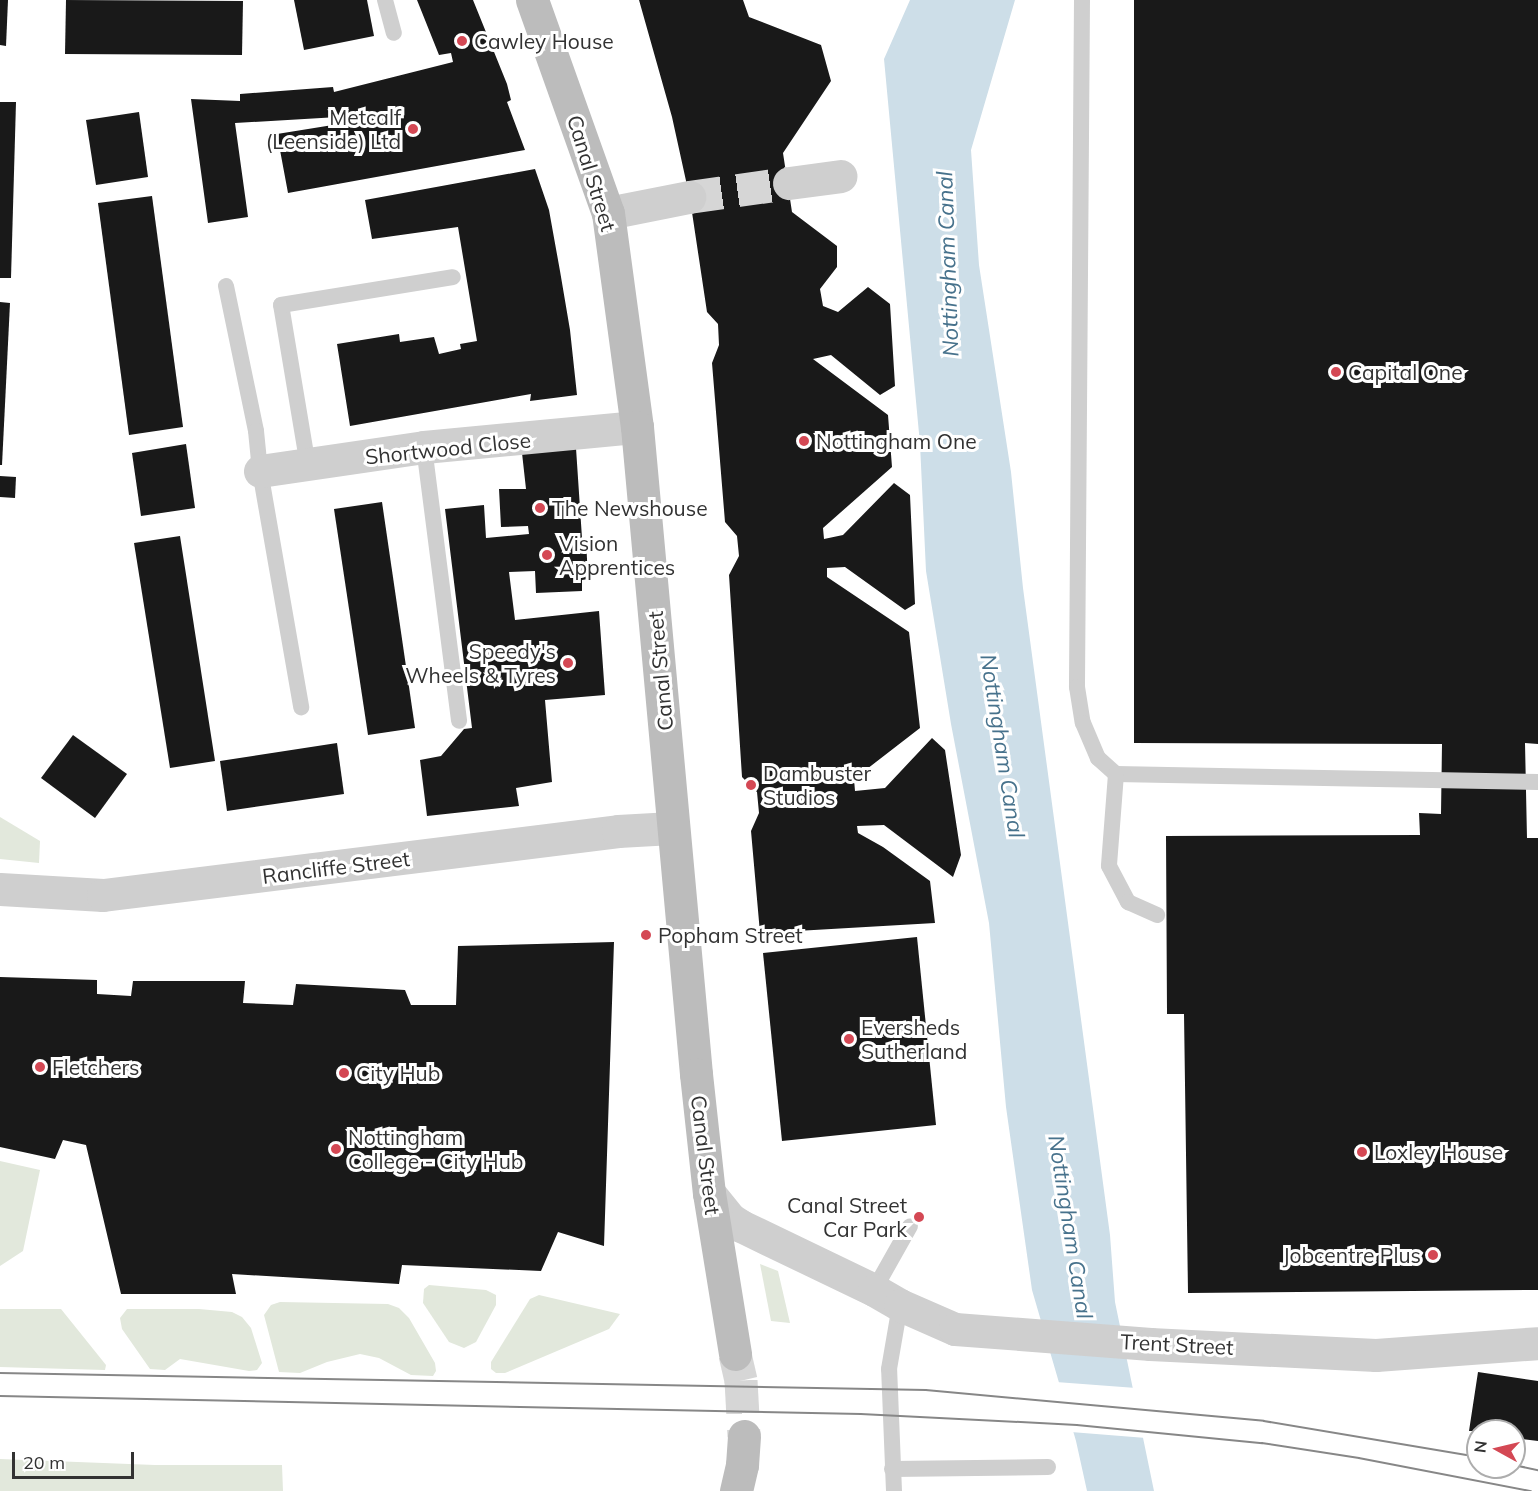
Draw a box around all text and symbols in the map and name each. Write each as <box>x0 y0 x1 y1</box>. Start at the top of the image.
place label: Cawley House <box>474 28 614 54</box>
marker: Cawley House <box>455 34 469 48</box>
place label: Metcalf (Leenside) Ltd <box>266 104 401 154</box>
street label: Canal Street <box>562 112 622 234</box>
marker: Metcalf (Leenside) Ltd <box>406 122 420 136</box>
water label: Nottingham Canal <box>932 171 964 357</box>
place label: Capital One <box>1348 359 1463 385</box>
marker: Capital One <box>1329 365 1343 379</box>
street label: Shortwood Close <box>364 427 532 469</box>
place label: Nottingham One <box>816 428 977 454</box>
marker: Nottingham One <box>797 434 811 448</box>
place label: The Newshouse <box>552 495 708 521</box>
marker: The Newshouse <box>533 501 547 515</box>
place label: Vision Apprentices <box>559 530 675 580</box>
marker: Vision Apprentices <box>540 548 554 562</box>
street label: Canal Street <box>642 610 678 732</box>
place label: Speedy's Wheels & Tyres <box>405 638 556 688</box>
water label: Nottingham Canal <box>974 652 1030 840</box>
marker: Speedy's Wheels & Tyres <box>561 656 575 670</box>
place label: Dambuster Studios <box>763 760 871 810</box>
marker: Dambuster Studios <box>744 778 758 792</box>
street label: Rancliffe Street <box>261 845 411 889</box>
place label: Popham Street <box>658 922 803 948</box>
marker: Popham Street <box>639 928 653 942</box>
place label: Eversheds Sutherland <box>861 1014 967 1064</box>
marker: Eversheds Sutherland <box>842 1032 856 1046</box>
place label: Fletchers <box>52 1054 140 1080</box>
marker: Fletchers <box>33 1060 47 1074</box>
place label: City Hub <box>356 1060 440 1086</box>
marker: City Hub <box>337 1066 351 1080</box>
street label: Canal Street <box>686 1094 726 1216</box>
place label: Nottingham College - City Hub <box>348 1124 523 1174</box>
water label: Nottingham Canal <box>1042 1133 1098 1321</box>
place label: Loxley House <box>1374 1139 1503 1165</box>
marker: Nottingham College - City Hub <box>329 1142 343 1156</box>
marker: Loxley House <box>1355 1145 1369 1159</box>
place label: Canal Street Car Park <box>787 1192 907 1242</box>
marker: Canal Street Car Park <box>912 1210 926 1224</box>
place label: Jobcentre Plus <box>1283 1242 1421 1268</box>
marker: Jobcentre Plus <box>1426 1248 1440 1262</box>
street label: Trent Street <box>1120 1328 1234 1360</box>
north arrow <box>1466 1419 1526 1479</box>
text: N <box>1469 1439 1491 1454</box>
scale bar <box>15 1440 136 1478</box>
text: 20 m <box>23 1451 65 1474</box>

